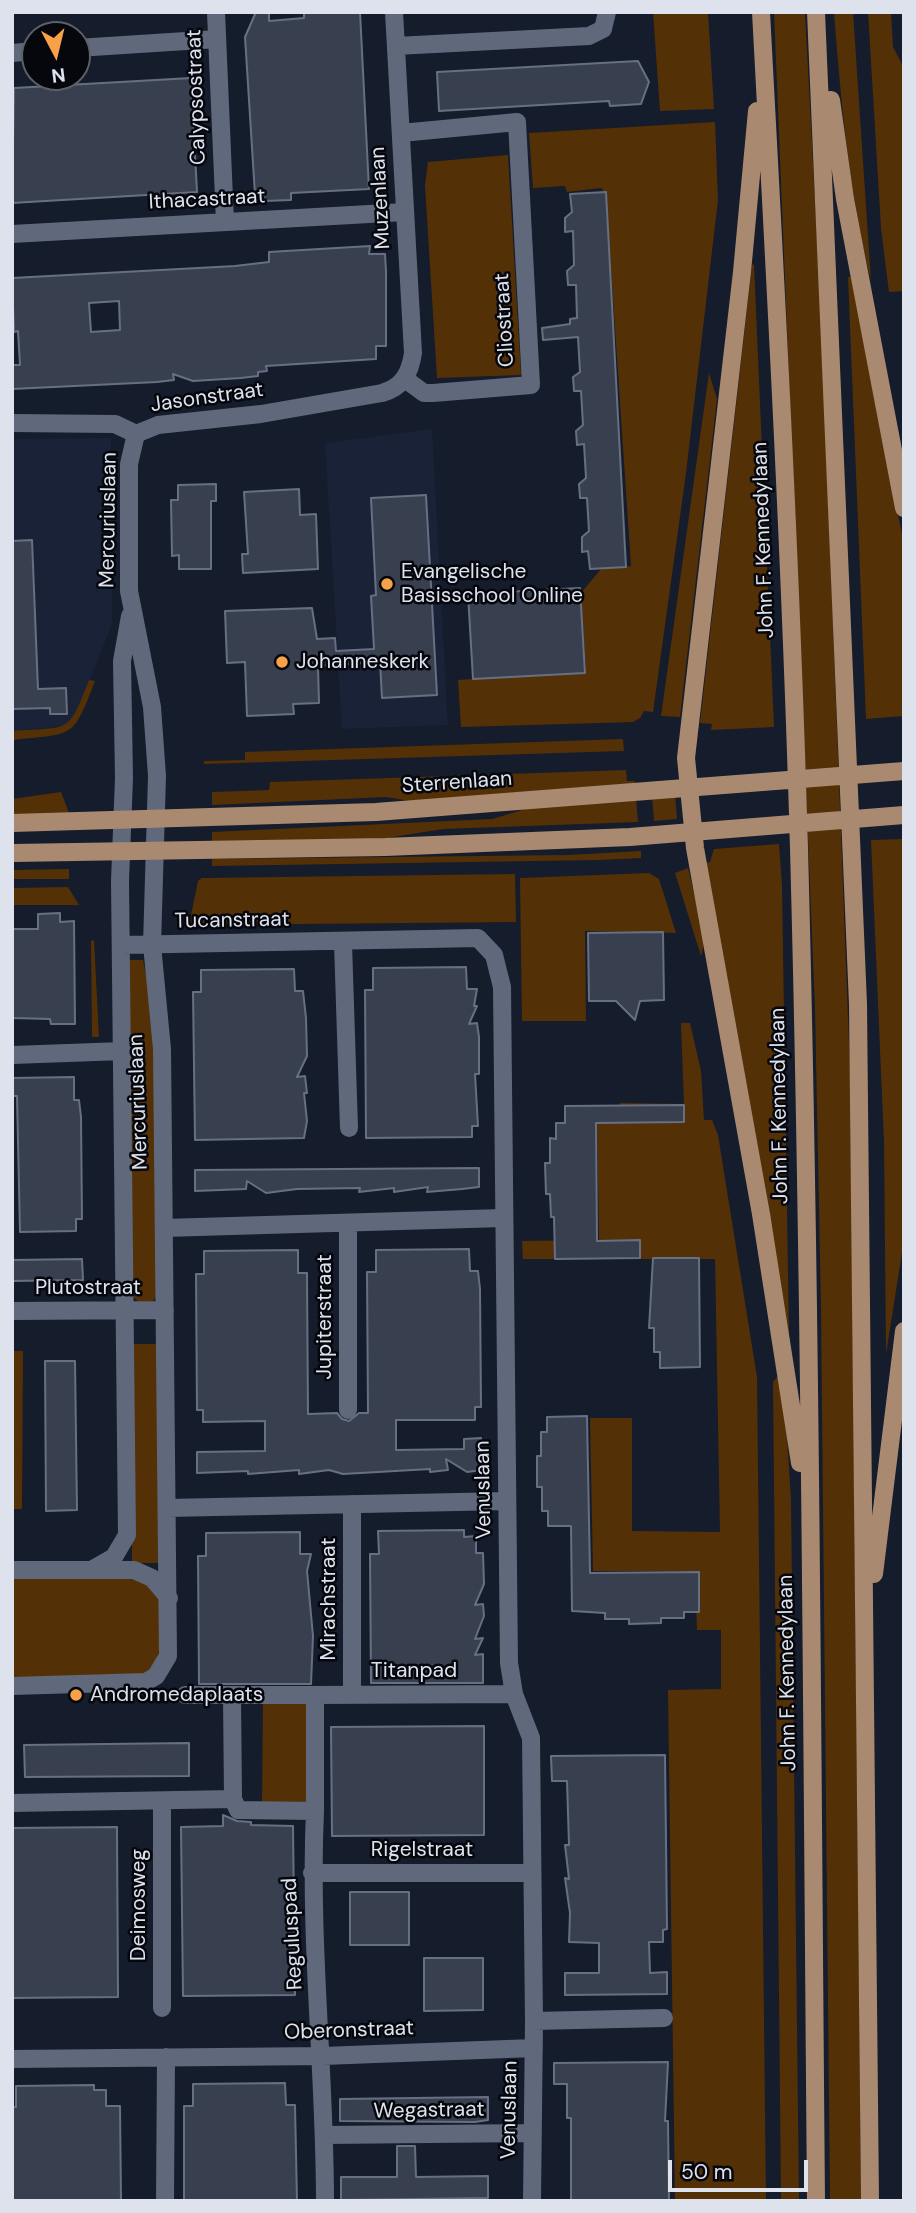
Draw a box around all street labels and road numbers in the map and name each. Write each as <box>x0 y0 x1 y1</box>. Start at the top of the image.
street label: Calypsostraat <box>182 29 212 165</box>
street label: Muzenlaan <box>366 146 396 250</box>
street label: Ithacastraat <box>148 184 266 216</box>
street label: Cliostraat <box>490 272 520 368</box>
street label: Jasonstraat <box>149 378 265 418</box>
street label: John F. Kennedylaan <box>748 441 780 639</box>
street label: Mercuriuslaan <box>95 452 123 588</box>
street label: Sterrenlaan <box>401 767 513 799</box>
street label: Tucanstraat <box>174 907 290 935</box>
street label: John F. Kennedylaan <box>766 1008 794 1204</box>
street label: Mercuriuslaan <box>124 1034 154 1170</box>
street label: Jupiterstraat <box>312 1254 338 1380</box>
street label: Plutostraat <box>35 1275 141 1301</box>
street label: Venuslaan <box>471 1440 497 1540</box>
street label: Mirachstraat <box>316 1538 342 1660</box>
street label: John F. Kennedylaan <box>774 1575 802 1771</box>
street label: Titanpad <box>371 1658 457 1684</box>
street label: Rigelstraat <box>371 1837 473 1863</box>
street label: Deimosweg <box>126 1849 152 1961</box>
street label: Reguluspad <box>277 1877 309 1991</box>
street label: Oberonstraat <box>284 2016 414 2046</box>
street label: Venuslaan <box>497 2060 523 2160</box>
street label: Wegastraat <box>373 2097 485 2125</box>

